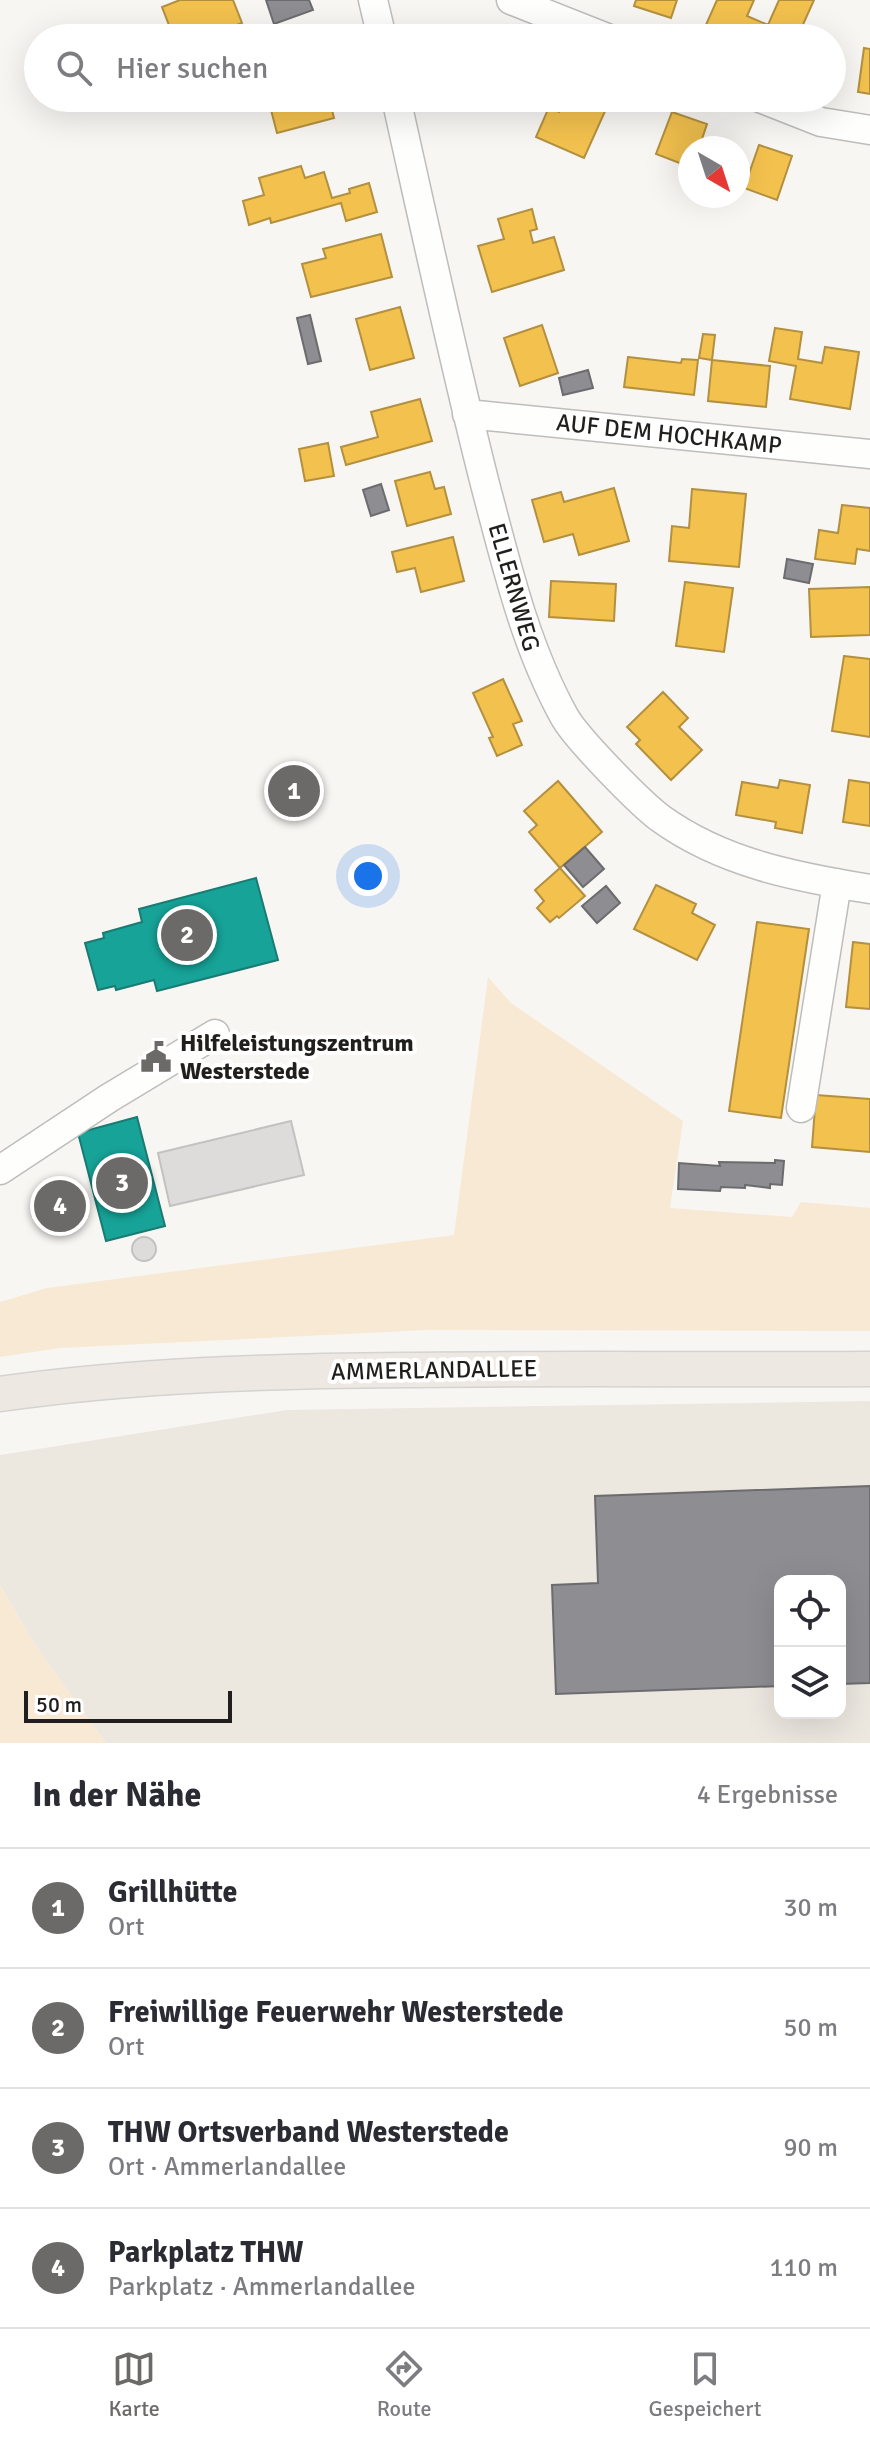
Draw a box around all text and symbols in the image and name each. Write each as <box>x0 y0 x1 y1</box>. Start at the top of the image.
search box <box>24 24 846 112</box>
icon: search <box>52 46 96 90</box>
text: Hier suchen <box>116 50 268 87</box>
north arrow <box>678 136 750 208</box>
street label: AUF DEM HOCHKAMP <box>555 407 783 461</box>
street label: ELLERNWEG <box>481 520 547 654</box>
pin: 1 <box>268 761 320 821</box>
your location <box>348 856 388 896</box>
pin: 2 <box>161 905 213 965</box>
place label: Hilfeleistungszentrum Westerstede <box>180 1028 414 1086</box>
public building icon: Hilfeleistungszentrum Westerstede <box>139 1040 173 1074</box>
pin: 3 <box>96 1153 148 1213</box>
pin: 4 <box>34 1176 86 1236</box>
street label: AMMERLANDALLEE <box>331 1353 537 1387</box>
map controls <box>774 1575 846 1719</box>
button: locate <box>774 1575 846 1647</box>
button: layers <box>774 1647 846 1719</box>
scale bar <box>24 1687 232 1723</box>
text: 50 m <box>36 1691 82 1718</box>
text: In der Nähe <box>32 1774 201 1816</box>
text: 4 Ergebnisse <box>697 1779 838 1811</box>
text: Grillhütte <box>108 1874 237 1911</box>
text: 1 <box>51 1892 65 1924</box>
text: 30 m <box>783 1892 838 1924</box>
text: Ort <box>108 1911 144 1943</box>
text: Freiwillige Feuerwehr Westerstede <box>108 1994 564 2031</box>
text: 2 <box>51 2012 65 2044</box>
text: 50 m <box>783 2012 838 2044</box>
text: Ort <box>108 2031 144 2063</box>
text: THW Ortsverband Westerstede <box>108 2114 509 2151</box>
text: 3 <box>51 2132 65 2164</box>
text: 90 m <box>783 2132 838 2164</box>
text: Ort · Ammerlandallee <box>108 2151 346 2183</box>
text: Parkplatz THW <box>108 2234 304 2271</box>
text: 4 <box>51 2252 65 2284</box>
text: 110 m <box>769 2252 838 2284</box>
text: Parkplatz · Ammerlandallee <box>108 2271 415 2303</box>
tab: Karte <box>108 2347 160 2422</box>
tab: Route <box>377 2347 432 2422</box>
tab: Gespeichert <box>649 2347 762 2422</box>

